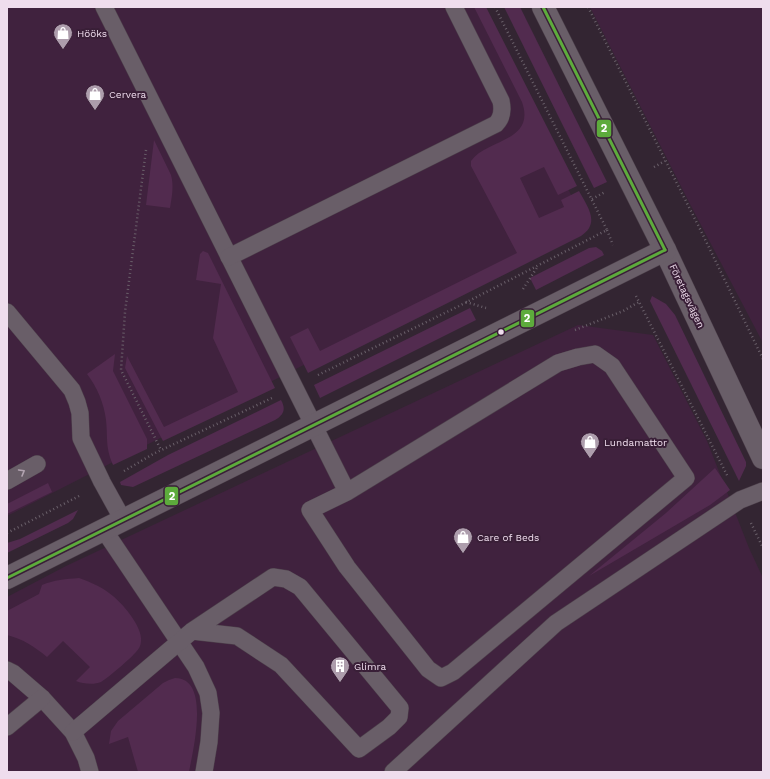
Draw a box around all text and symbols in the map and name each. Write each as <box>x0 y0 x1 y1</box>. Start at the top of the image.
shop icon: Hööks <box>52 22 74 50</box>
place label: Hööks <box>77 28 107 39</box>
shop icon: Cervera <box>84 83 106 111</box>
place label: Cervera <box>109 89 147 100</box>
line badge: 2 <box>596 119 612 138</box>
text: 2 <box>601 122 608 135</box>
street label: Företagsvägen <box>667 262 707 330</box>
line badge: 2 <box>520 309 535 328</box>
text: 2 <box>524 312 531 325</box>
unlabelled marker <box>496 327 506 337</box>
shop icon: Lundamattor <box>579 431 601 459</box>
place label: Lundamattor <box>604 437 667 448</box>
one-way arrow <box>18 470 25 477</box>
line badge: 2 <box>164 486 179 506</box>
text: 2 <box>169 490 176 503</box>
shop icon: Care of Beds <box>452 526 474 554</box>
place label: Care of Beds <box>477 532 539 543</box>
building icon: Glimra <box>329 655 351 683</box>
place label: Glimra <box>354 661 386 672</box>

